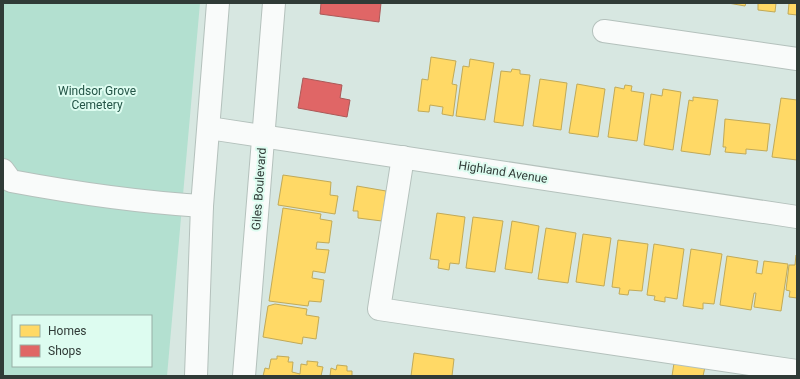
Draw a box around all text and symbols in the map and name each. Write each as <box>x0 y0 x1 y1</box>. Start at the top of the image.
park label: Windsor Grove Cemetery <box>58 84 136 112</box>
street label: Giles Boulevard <box>249 147 269 231</box>
street label: Highland Avenue <box>458 158 548 186</box>
legend <box>12 315 152 367</box>
text: Homes <box>48 324 86 338</box>
text: Shops <box>48 344 82 358</box>

